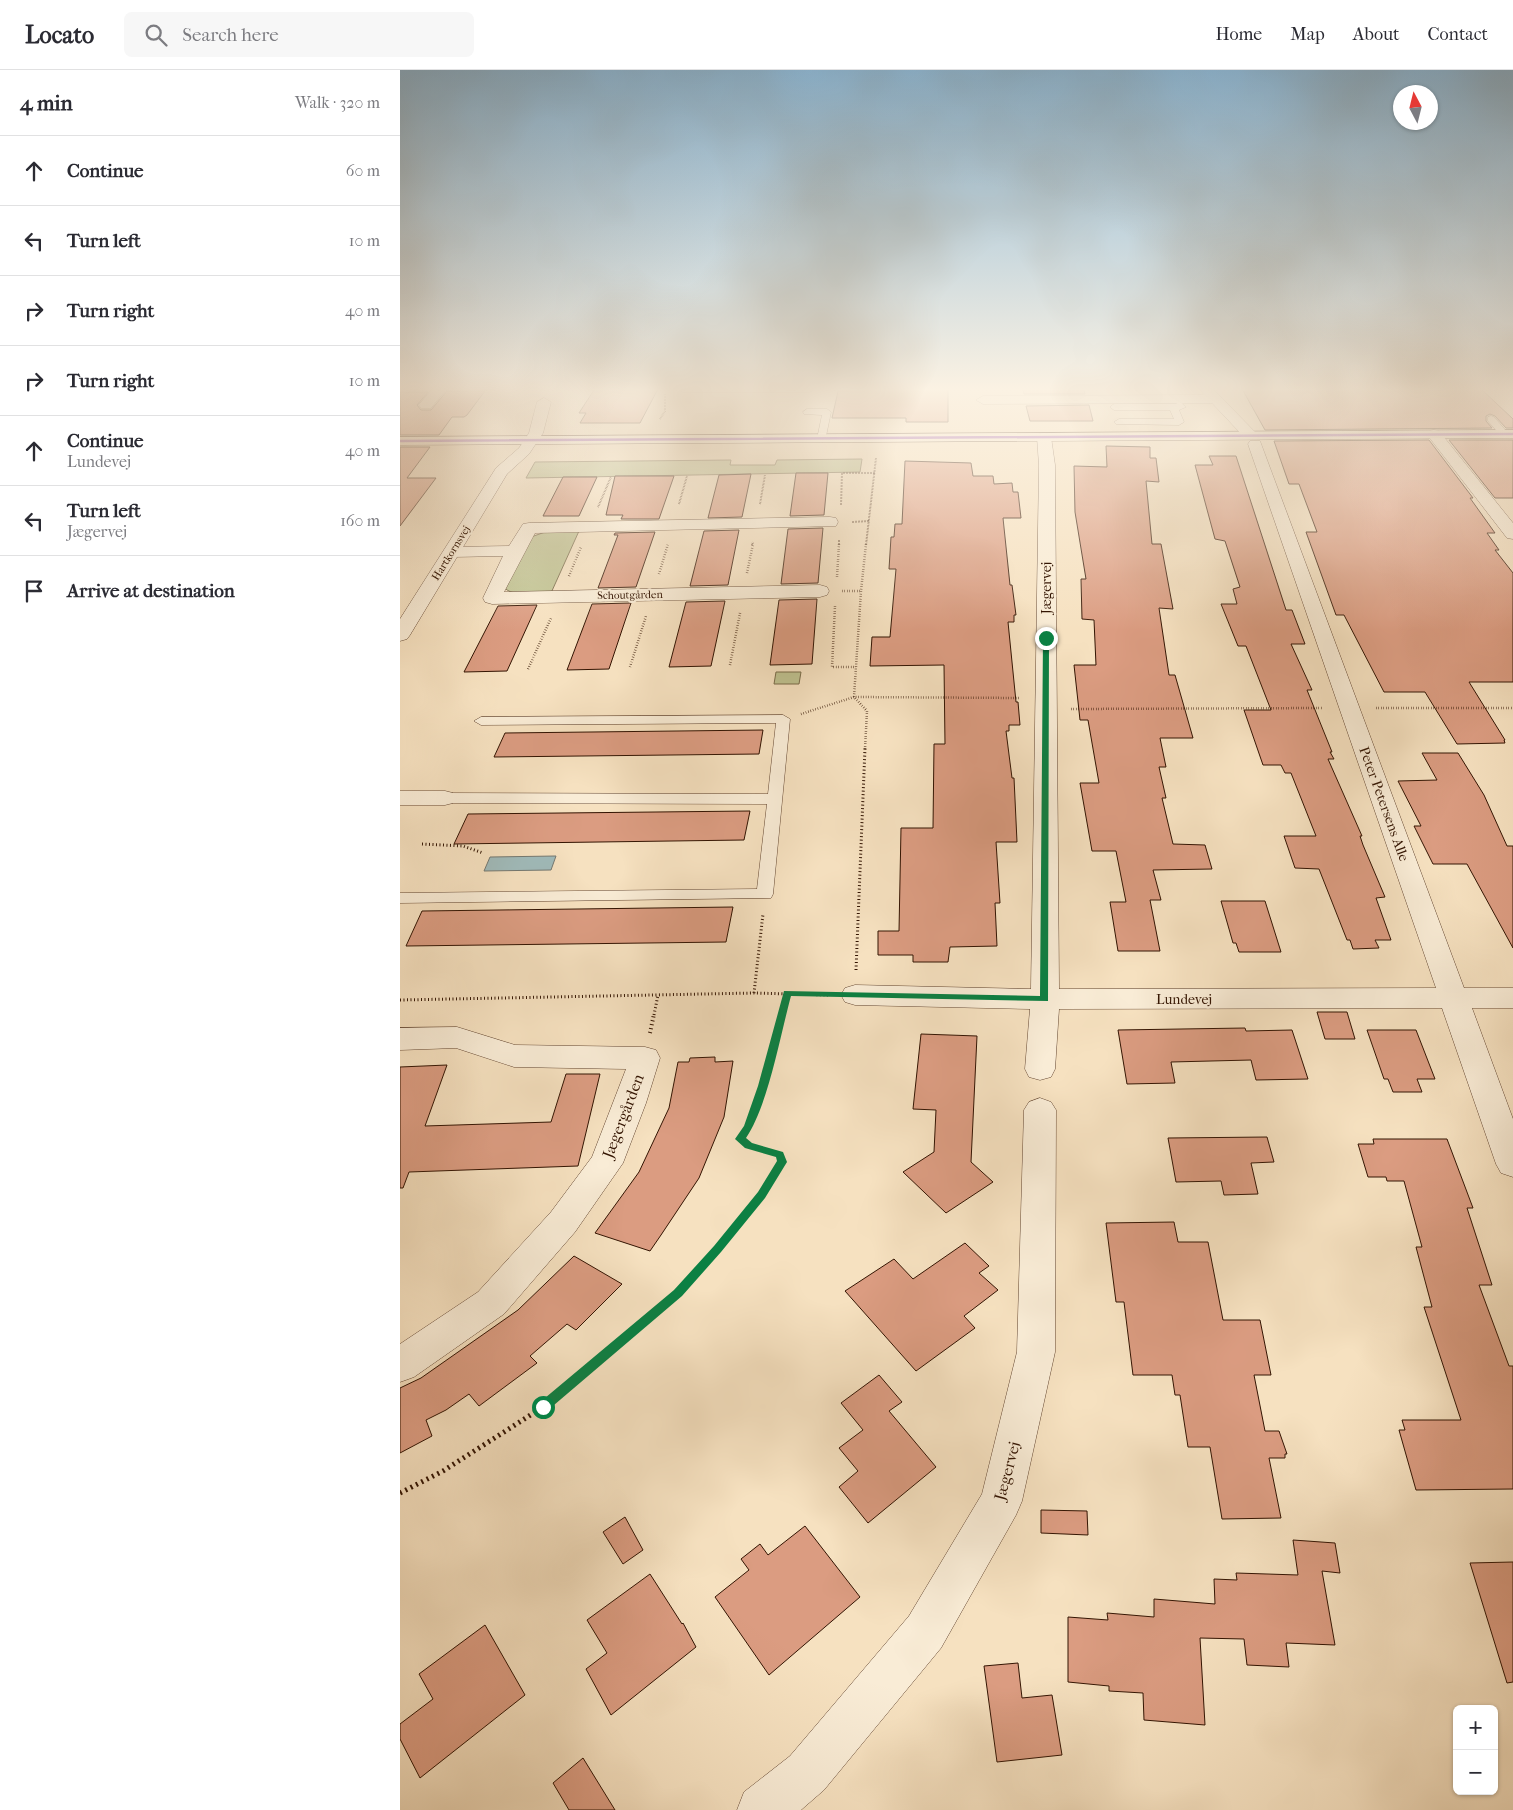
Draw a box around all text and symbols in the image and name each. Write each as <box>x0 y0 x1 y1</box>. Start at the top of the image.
search box <box>124 12 474 57</box>
text: Locato <box>25 21 94 49</box>
icon: search <box>142 21 170 49</box>
text: Search here <box>182 24 279 46</box>
text: Home <box>1215 24 1262 45</box>
text: Map <box>1290 24 1325 45</box>
text: About <box>1353 24 1399 45</box>
text: Contact <box>1427 24 1488 45</box>
north arrow <box>1393 85 1438 130</box>
text: 4 min <box>20 91 73 115</box>
text: Walk · 320 m <box>295 93 380 112</box>
icon: ahead <box>20 157 48 185</box>
text: Continue <box>67 160 143 182</box>
text: 60 m <box>346 161 380 180</box>
icon: left <box>20 227 48 255</box>
text: Turn left <box>67 230 141 252</box>
text: 10 m <box>349 231 380 250</box>
icon: right <box>20 297 48 325</box>
text: Turn right <box>67 300 154 322</box>
text: 40 m <box>345 301 380 320</box>
icon: right <box>20 367 48 395</box>
text: Turn right <box>67 370 154 392</box>
text: 10 m <box>349 371 380 390</box>
text: Continue <box>67 430 143 452</box>
icon: ahead <box>20 437 48 465</box>
text: 40 m <box>345 441 380 460</box>
text: Lundevej <box>67 452 131 471</box>
text: Turn left <box>67 500 141 522</box>
icon: left <box>20 507 48 535</box>
text: 160 m <box>340 511 380 530</box>
text: Jægervej <box>67 522 127 541</box>
street label: Hartkornsvej <box>429 523 473 583</box>
street label: Jægervej <box>1038 562 1055 615</box>
icon: arrive <box>20 577 48 605</box>
text: Arrive at destination <box>67 580 235 602</box>
street label: Schoutgården <box>597 588 663 602</box>
route end <box>1035 627 1058 650</box>
street label: Peter Petersens Alle <box>1355 744 1413 864</box>
street label: Lundevej <box>1156 991 1212 1008</box>
street label: Jægergården <box>598 1070 648 1163</box>
route start <box>532 1396 555 1419</box>
street label: Jægervej <box>990 1440 1024 1504</box>
map controls <box>1453 1705 1498 1795</box>
button: + <box>1453 1705 1498 1750</box>
button: − <box>1453 1750 1498 1795</box>

